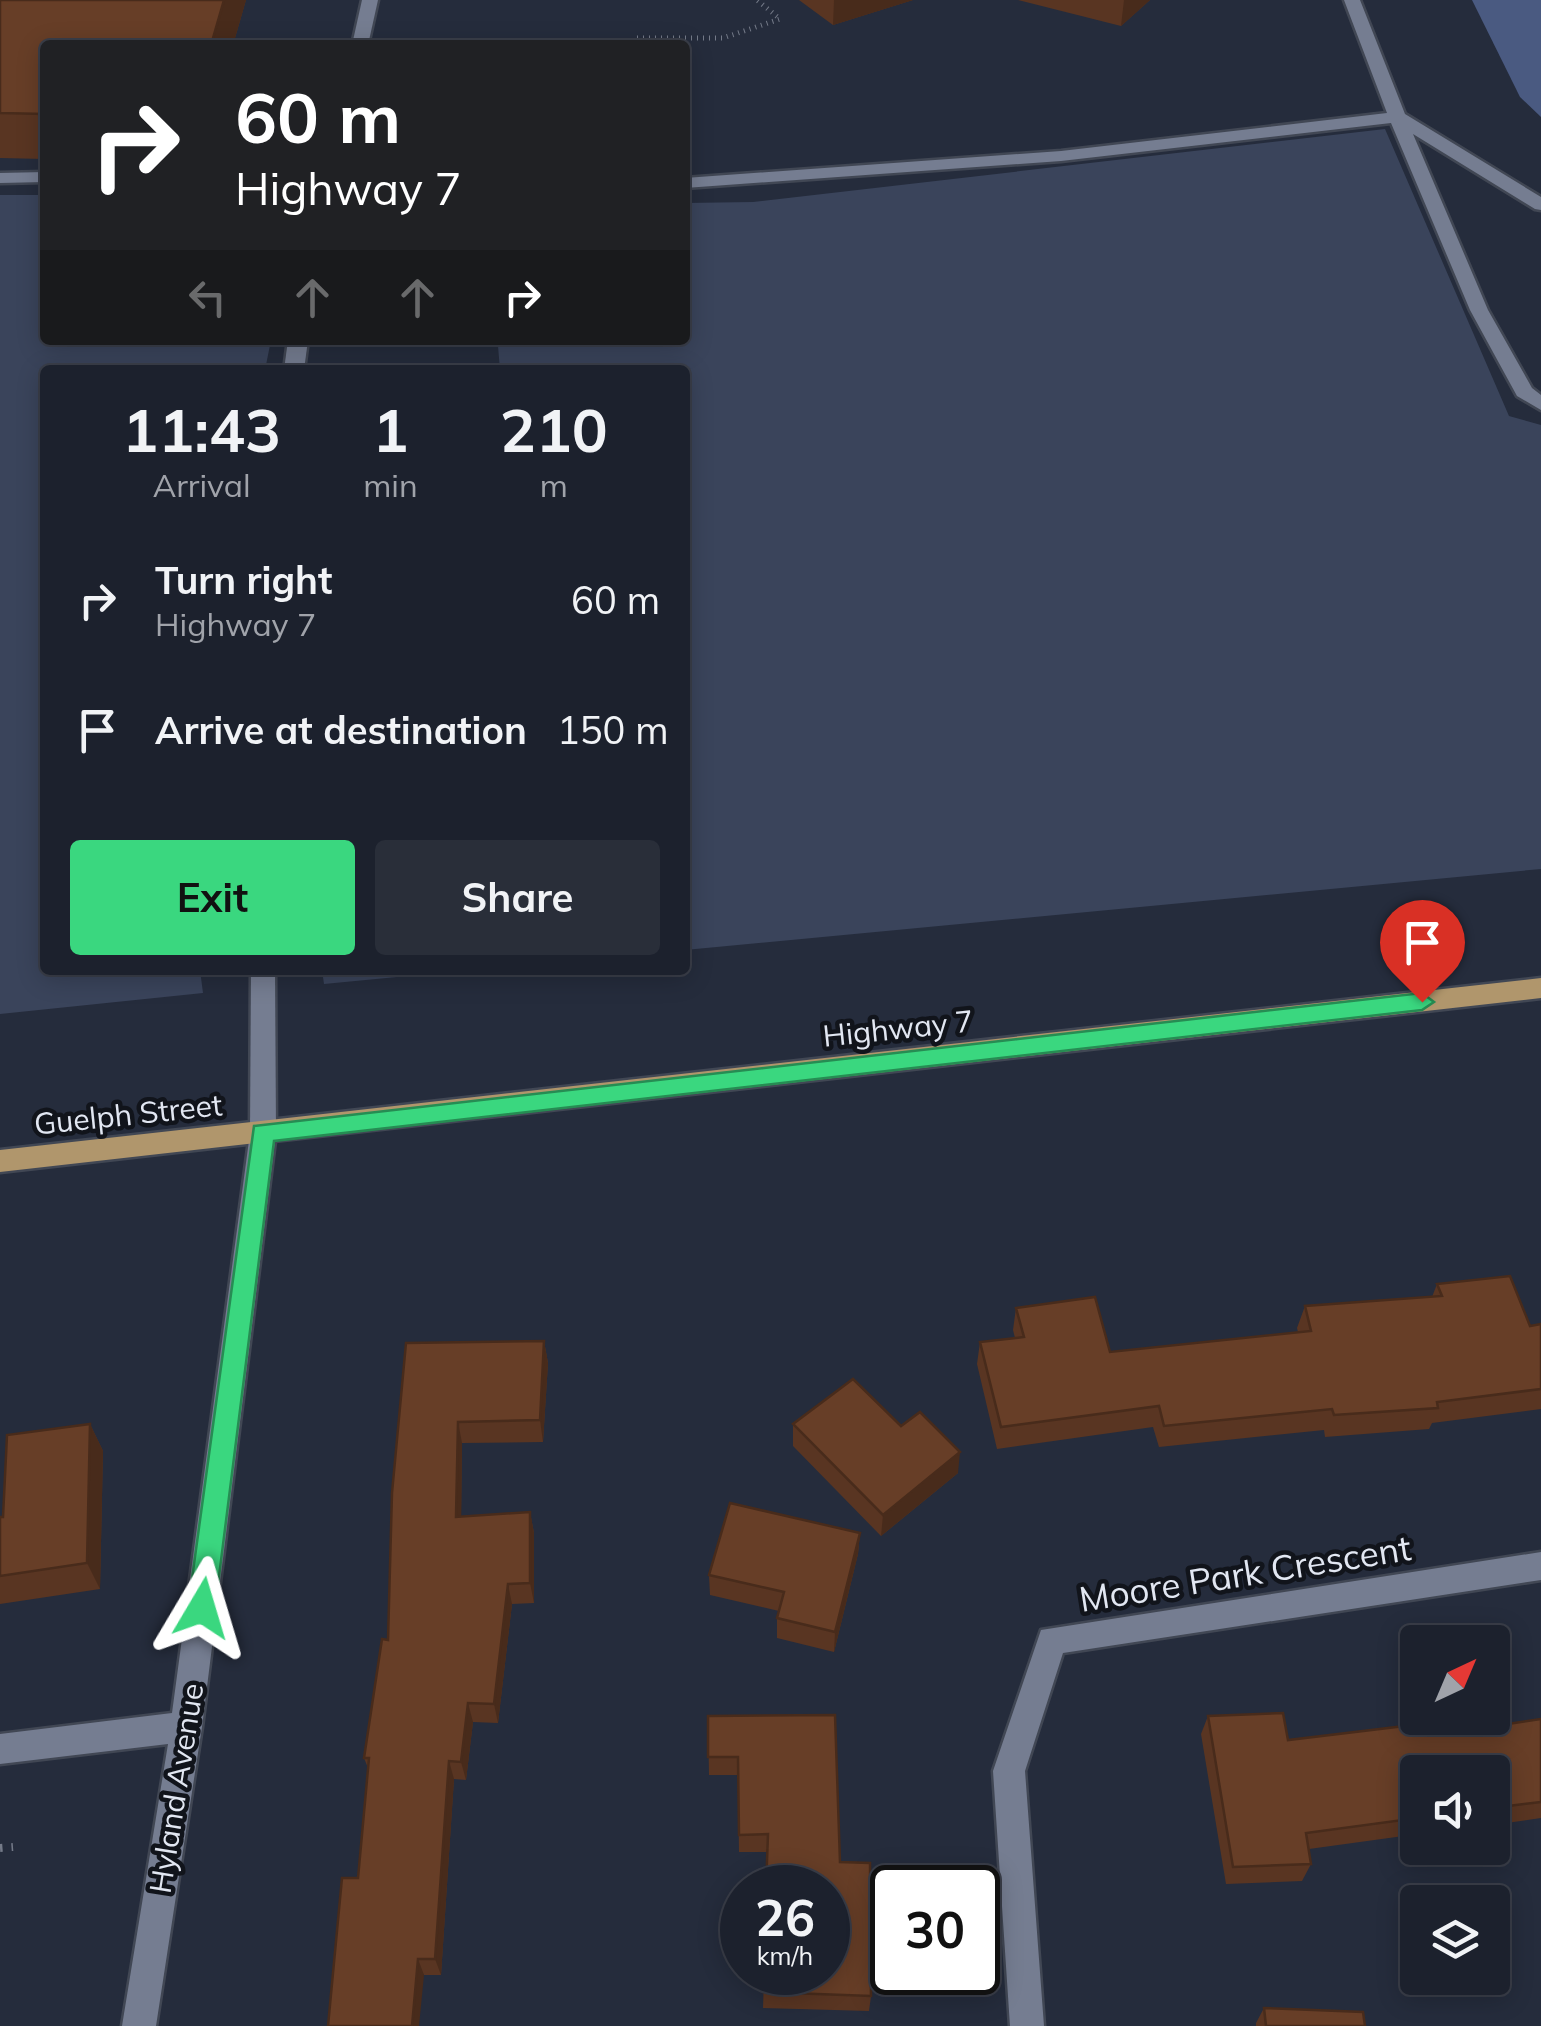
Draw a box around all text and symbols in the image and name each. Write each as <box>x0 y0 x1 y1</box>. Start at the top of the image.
text: 60 m <box>235 73 401 161</box>
icon: right <box>70 80 200 210</box>
text: Highway 7 <box>235 160 462 216</box>
icon: left <box>180 270 235 325</box>
icon: ahead <box>285 270 340 325</box>
icon: ahead <box>390 270 445 325</box>
icon: right <box>495 270 550 325</box>
text: 11:43 <box>122 392 281 467</box>
text: 1 <box>372 392 408 467</box>
text: 210 <box>500 392 608 467</box>
text: Arrival <box>153 465 251 505</box>
text: min <box>363 465 418 505</box>
text: m <box>540 465 568 505</box>
text: Turn right <box>155 556 332 604</box>
icon: right <box>70 573 125 628</box>
text: 60 m <box>571 576 660 624</box>
text: Highway 7 <box>155 604 316 644</box>
icon: arrive <box>70 703 125 758</box>
text: Arrive at destination <box>155 706 527 754</box>
text: 150 m <box>557 706 669 754</box>
button: Exit <box>70 840 355 955</box>
button: Share <box>375 840 660 955</box>
pin <box>1380 900 1465 1003</box>
icon: arrive <box>1395 915 1450 970</box>
street label: Highway 7 <box>821 1001 975 1055</box>
street label: Guelph Street <box>32 1085 224 1143</box>
street label: Moore Park Crescent <box>1076 1525 1414 1621</box>
position arrow <box>150 1556 254 1660</box>
north arrow <box>1400 1625 1510 1735</box>
map controls <box>1400 1625 1510 1995</box>
street label: Hyland Avenue <box>141 1680 211 1896</box>
button: sound <box>1400 1755 1510 1865</box>
speed limit sign: 30 <box>870 1865 1000 1995</box>
button: layers <box>1400 1885 1510 1995</box>
text: 26 <box>755 1886 815 1949</box>
text: km/h <box>757 1940 813 1971</box>

